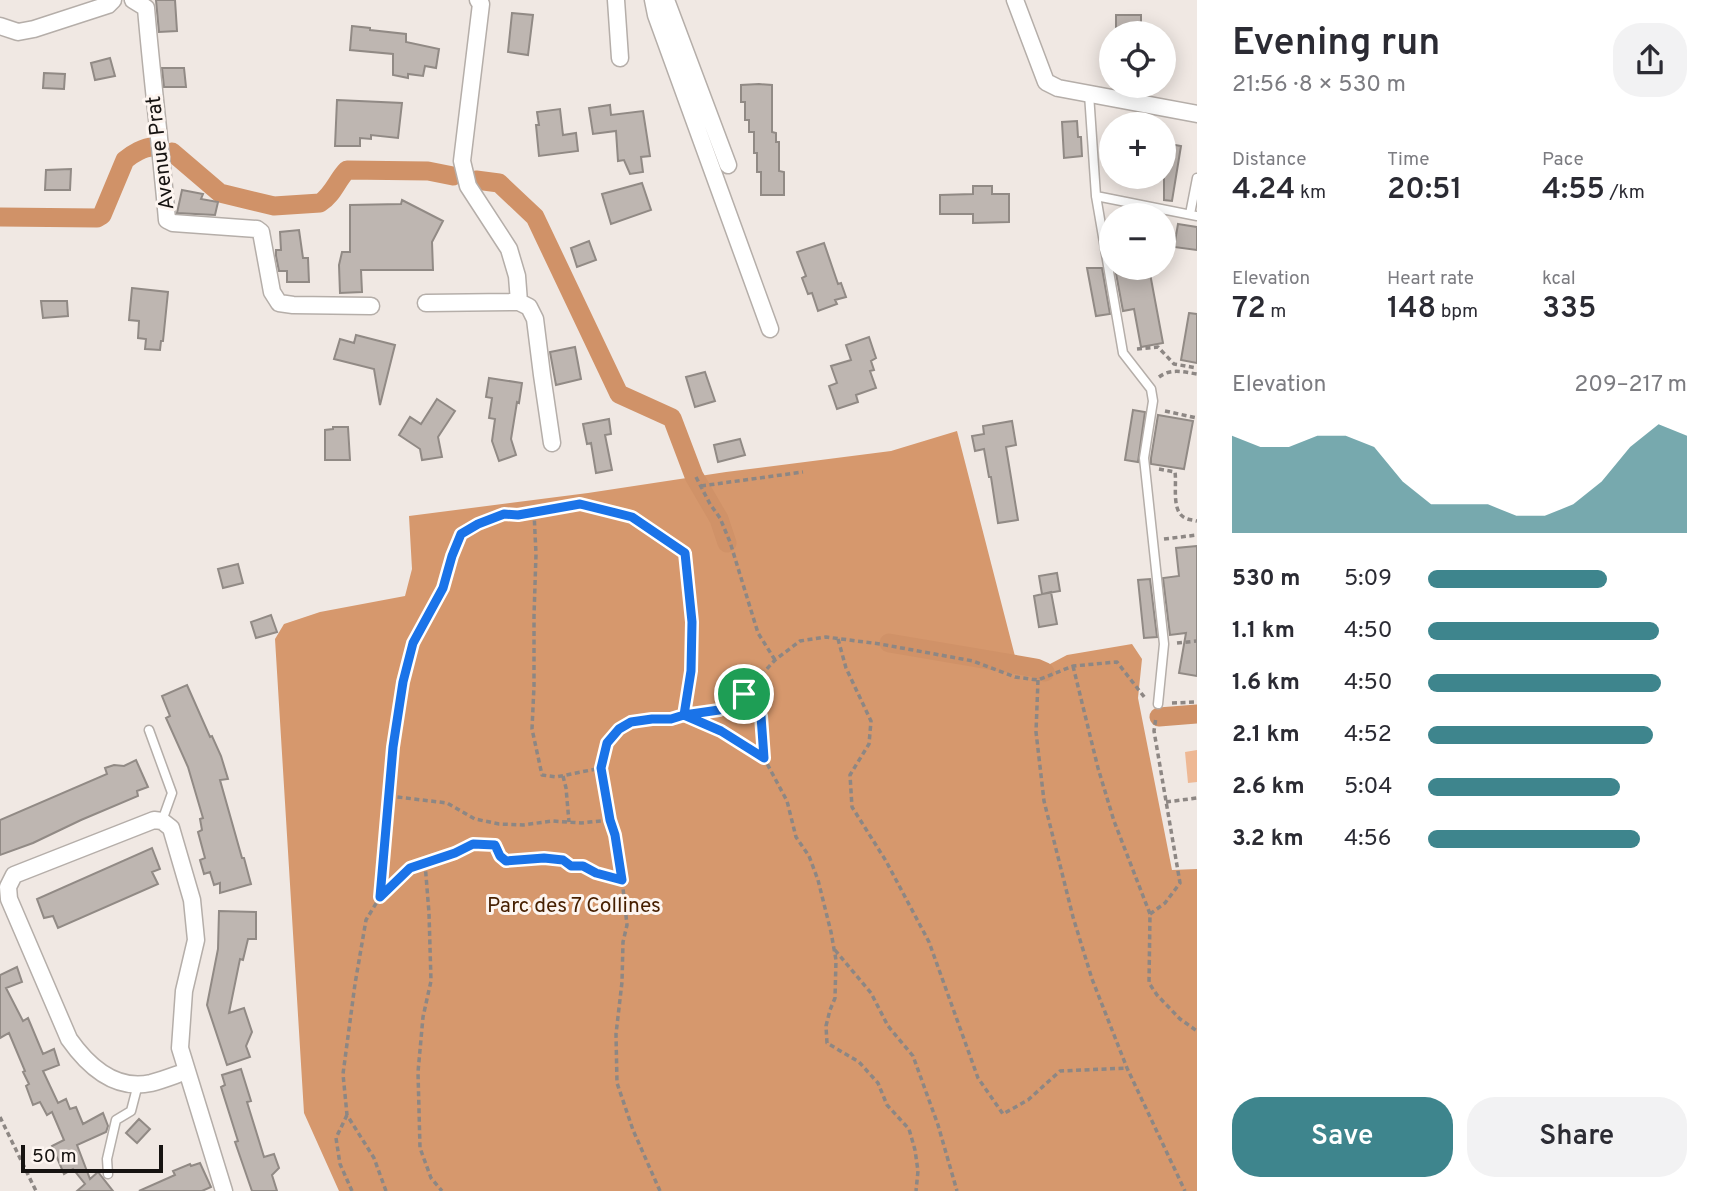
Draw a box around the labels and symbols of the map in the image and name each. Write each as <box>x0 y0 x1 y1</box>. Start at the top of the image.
street label: Avenue Prat <box>141 94 181 212</box>
pin <box>714 664 774 724</box>
park label: Parc des 7 Collines <box>487 893 661 920</box>
scale bar <box>21 1142 163 1174</box>

